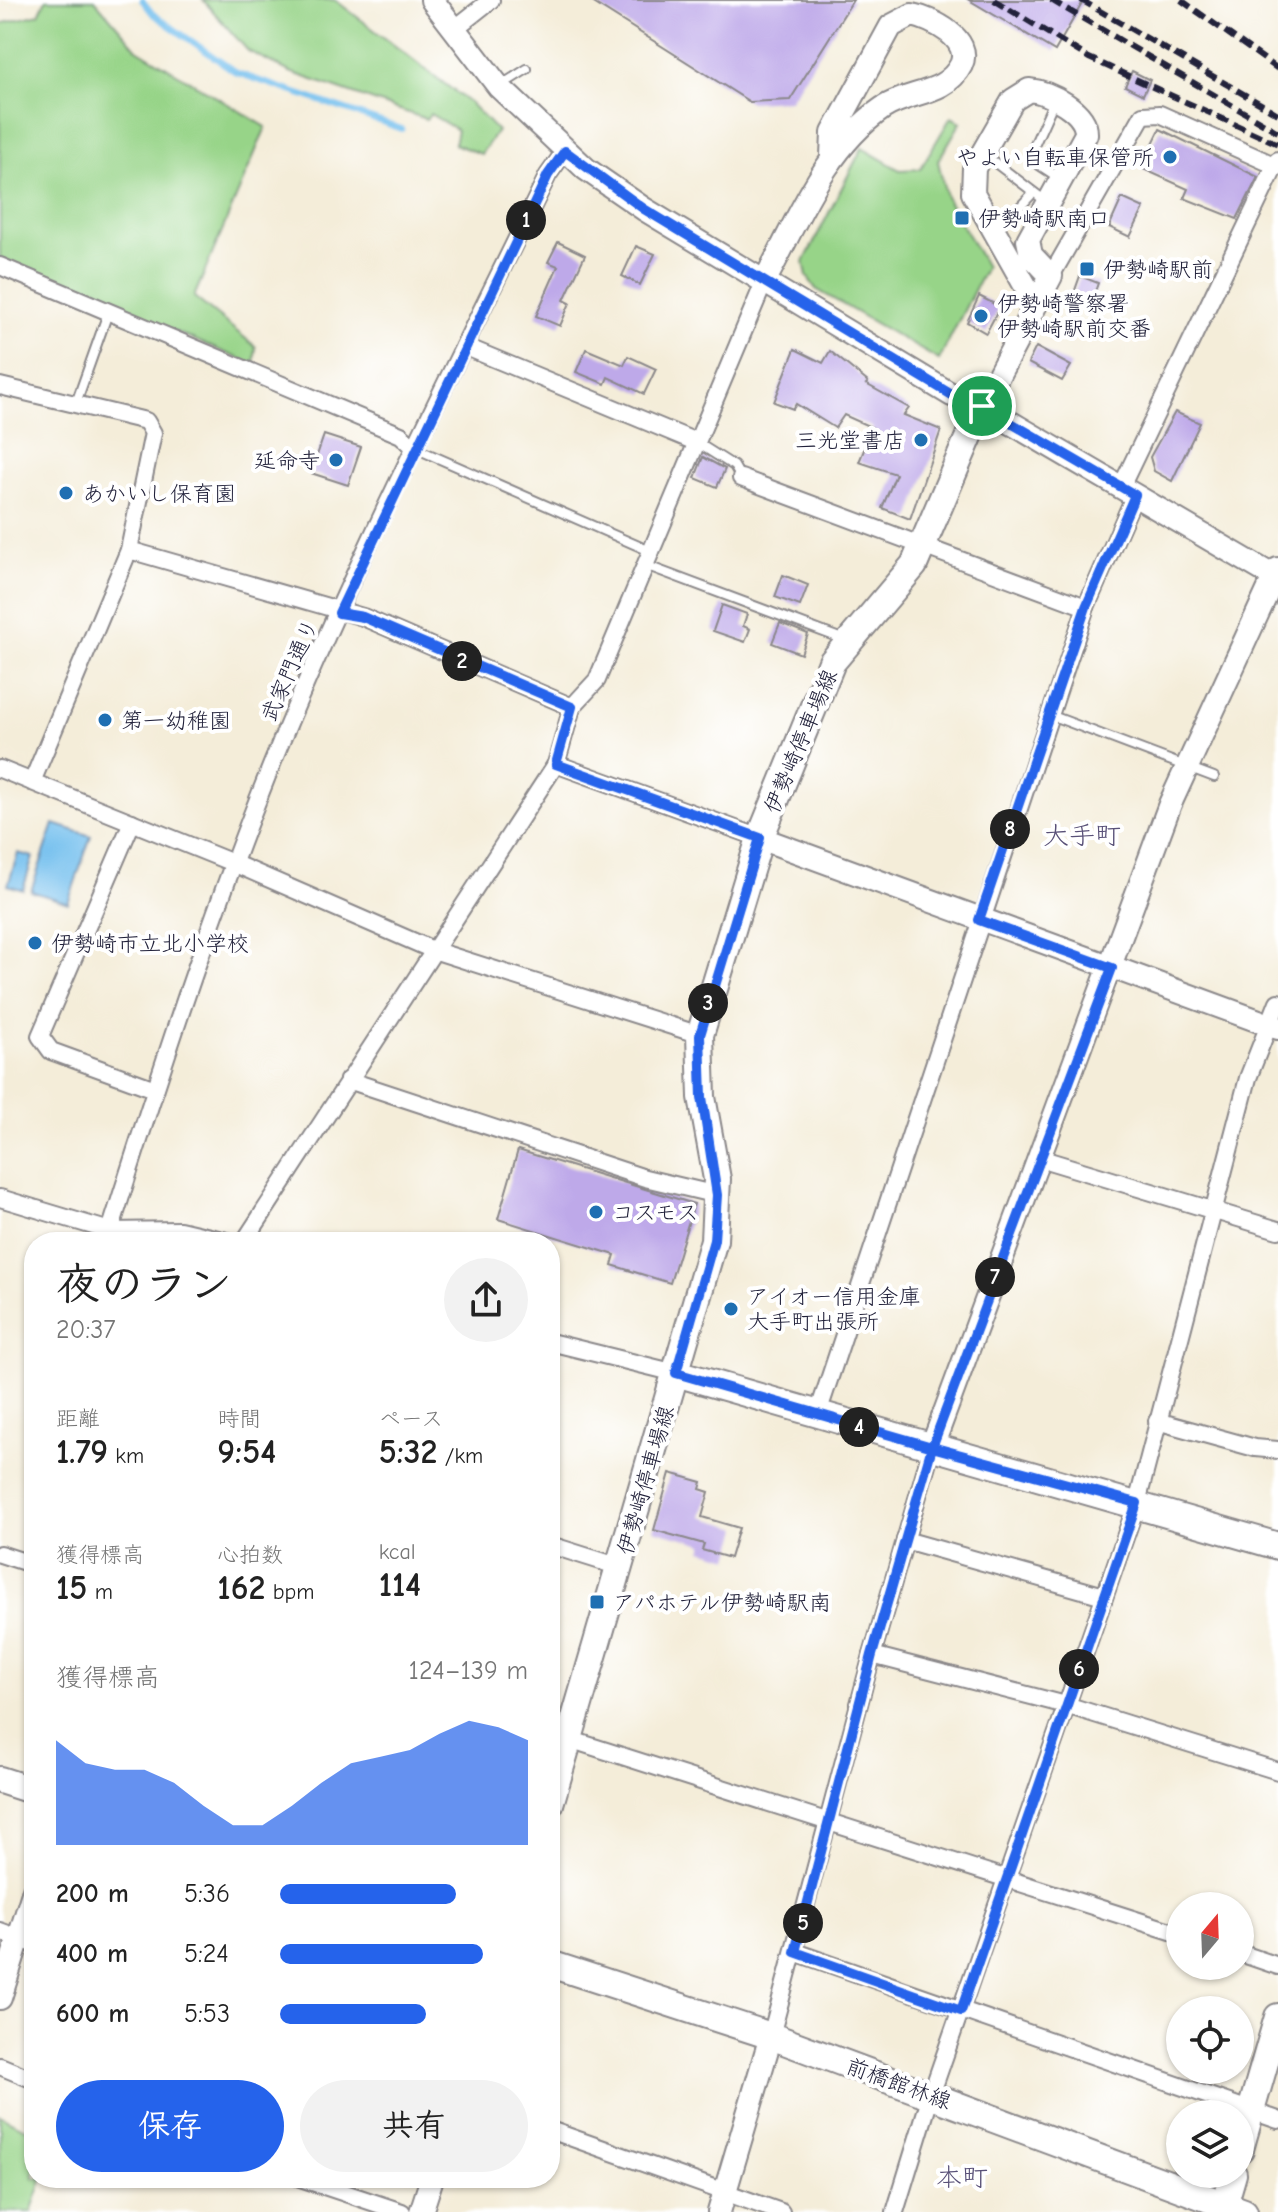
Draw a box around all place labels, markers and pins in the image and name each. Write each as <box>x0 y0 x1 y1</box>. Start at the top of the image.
place label: やよい自転車保管所 <box>956 145 1154 171</box>
marker: やよい自転車保管所 <box>1161 148 1179 166</box>
pin: 1 <box>506 200 546 240</box>
place label: 伊勢崎駅南口 <box>978 206 1110 232</box>
marker: 伊勢崎駅南口 <box>953 209 971 227</box>
place label: 伊勢崎駅前 <box>1103 257 1213 283</box>
marker: 伊勢崎駅前 <box>1078 260 1096 278</box>
place label: 伊勢崎警察署 伊勢崎駅前交番 <box>997 291 1151 342</box>
marker: 伊勢崎警察署 伊勢崎駅前交番 <box>972 307 990 325</box>
pin <box>948 372 1016 440</box>
place label: 三光堂書店 <box>795 428 905 454</box>
marker: 三光堂書店 <box>912 431 930 449</box>
place label: 延命寺 <box>254 448 320 474</box>
marker: 延命寺 <box>327 451 345 469</box>
place label: あかいし保育園 <box>82 481 236 507</box>
marker: あかいし保育園 <box>57 484 75 502</box>
pin: 2 <box>442 641 482 681</box>
place label: 第一幼稚園 <box>121 708 231 734</box>
marker: 第一幼稚園 <box>96 711 114 729</box>
pin: 8 <box>990 809 1030 849</box>
place label: 伊勢崎市立北小学校 <box>51 931 249 957</box>
marker: 伊勢崎市立北小学校 <box>26 934 44 952</box>
pin: 3 <box>688 983 728 1023</box>
place label: コスモス <box>612 1200 699 1226</box>
marker: コスモス <box>587 1203 605 1221</box>
pin: 7 <box>975 1257 1015 1297</box>
place label: アイオー信用金庫 大手町出張所 <box>747 1284 921 1335</box>
marker: アイオー信用金庫 大手町出張所 <box>722 1300 740 1318</box>
pin: 4 <box>839 1407 879 1447</box>
place label: アパホテル伊勢崎駅南 <box>613 1590 831 1616</box>
marker: アパホテル伊勢崎駅南 <box>588 1593 606 1611</box>
pin: 6 <box>1059 1649 1099 1689</box>
pin: 5 <box>783 1903 823 1943</box>

